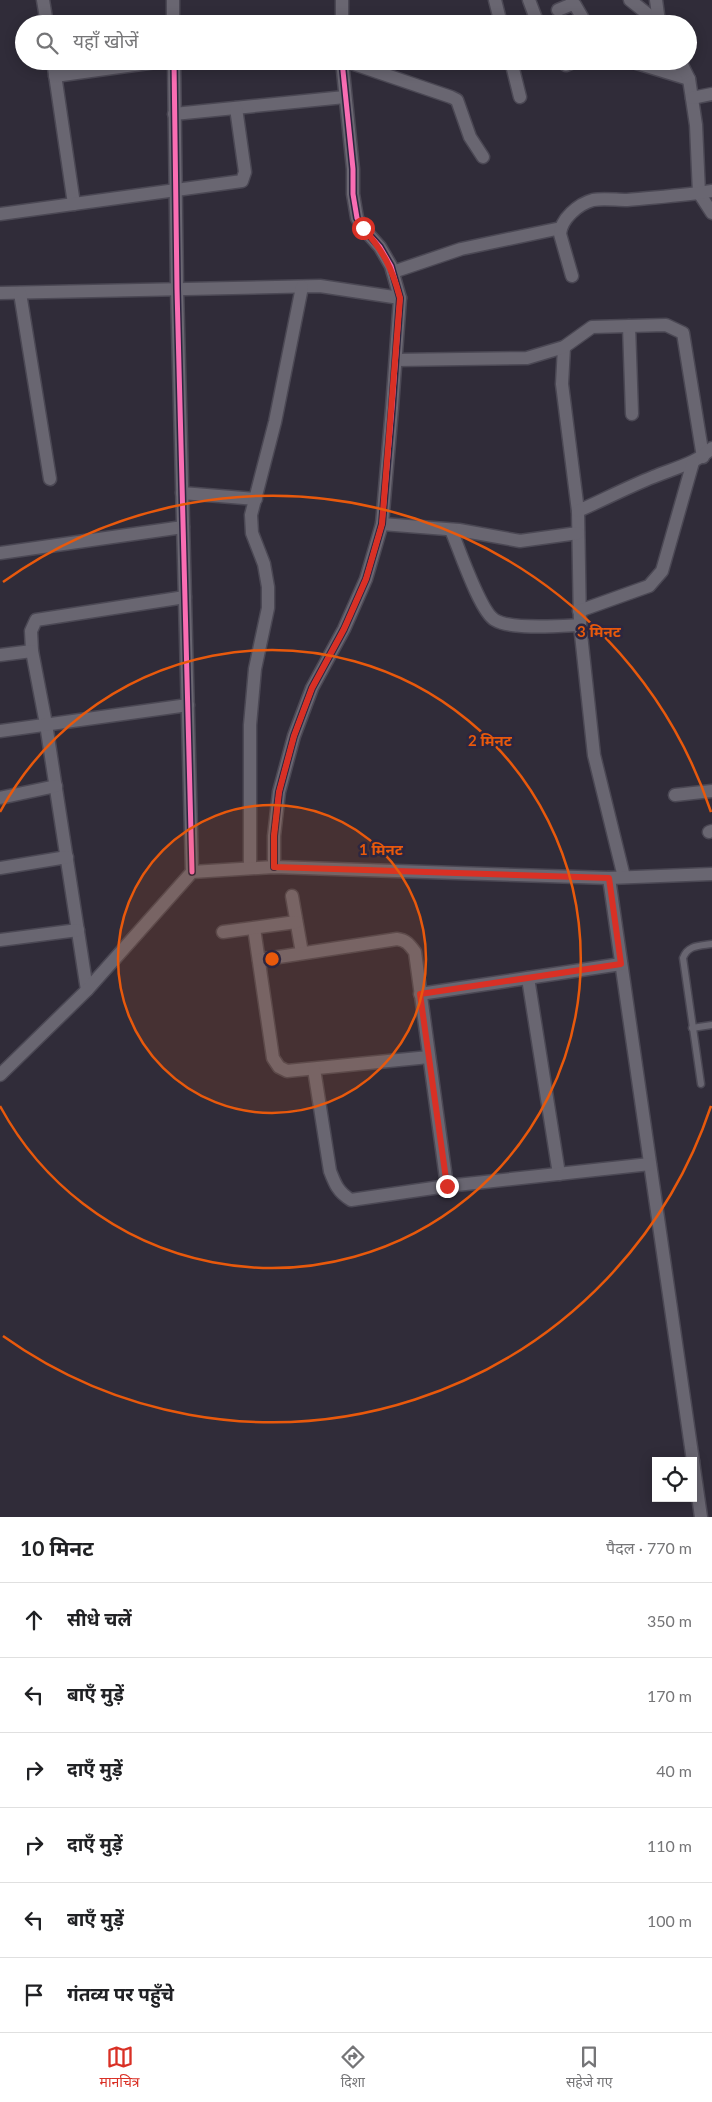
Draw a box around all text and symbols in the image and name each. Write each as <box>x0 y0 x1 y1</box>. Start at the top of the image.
search box <box>15 15 697 70</box>
icon: search <box>33 29 61 57</box>
text: यहाँ खोजें <box>73 29 138 52</box>
route start <box>352 217 375 240</box>
text: 3 मिनट <box>577 622 622 640</box>
text: 2 मिनट <box>468 731 513 749</box>
text: 1 मिनट <box>359 840 404 858</box>
centre of rings <box>263 950 281 968</box>
route end <box>436 1175 459 1198</box>
map controls <box>652 1457 697 1502</box>
button: locate <box>652 1457 697 1502</box>
text: 10 मिनट <box>20 1535 94 1560</box>
text: पैदल · 770 m <box>606 1538 692 1557</box>
icon: ahead <box>20 1606 48 1634</box>
text: सीधे चलें <box>67 1607 132 1630</box>
text: 350 m <box>647 1611 692 1630</box>
icon: left <box>20 1681 48 1709</box>
text: बाएँ मुड़ें <box>67 1682 124 1705</box>
text: 170 m <box>647 1686 692 1705</box>
icon: right <box>20 1756 48 1784</box>
text: दाएँ मुड़ें <box>67 1757 123 1780</box>
text: 40 m <box>656 1761 692 1780</box>
icon: right <box>20 1831 48 1859</box>
text: दाएँ मुड़ें <box>67 1832 123 1855</box>
text: 110 m <box>647 1836 692 1855</box>
icon: left <box>20 1906 48 1934</box>
text: बाएँ मुड़ें <box>67 1907 124 1930</box>
text: 100 m <box>647 1911 692 1930</box>
icon: arrive <box>20 1981 48 2009</box>
text: गंतव्य पर पहुँचे <box>67 1982 174 2005</box>
tab: मानचित्र <box>100 2043 140 2093</box>
tab: दिशा <box>339 2043 367 2093</box>
tab: सहेजे गए <box>566 2043 612 2093</box>

